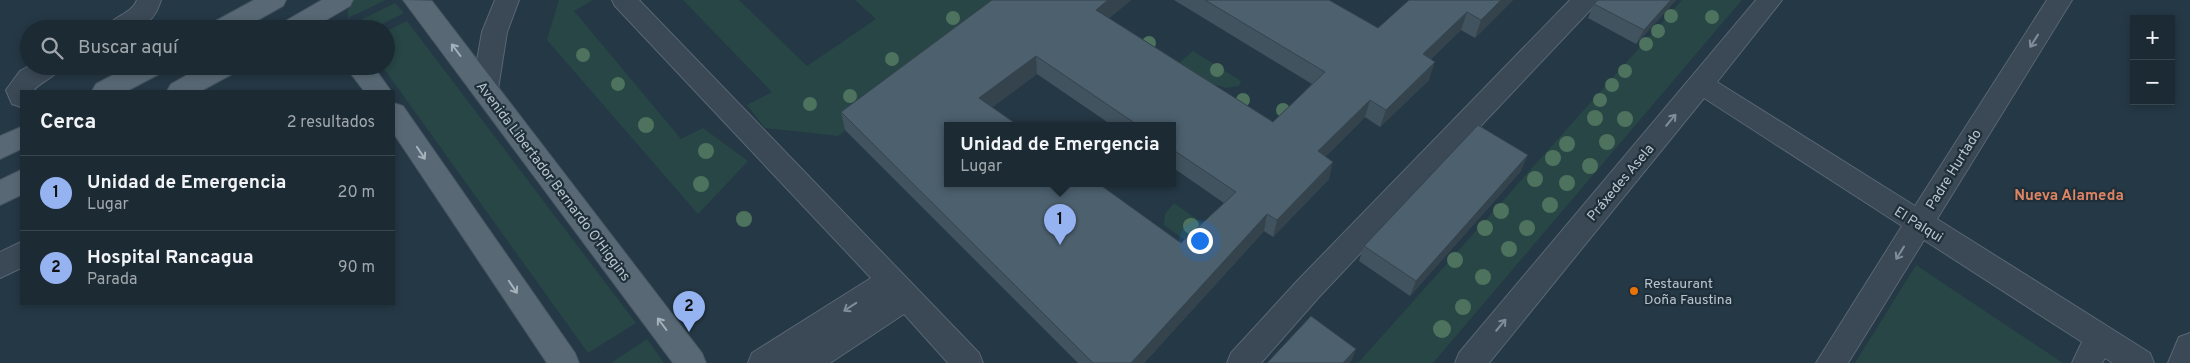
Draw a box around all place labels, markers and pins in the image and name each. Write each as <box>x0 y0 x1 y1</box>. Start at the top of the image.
pin: 1 <box>1044 204 1076 245</box>
place label: Restaurant Doña Faustina <box>1644 276 1732 309</box>
marker: Restaurant Doña Faustina <box>1628 285 1640 297</box>
pin: 2 <box>673 291 705 332</box>

